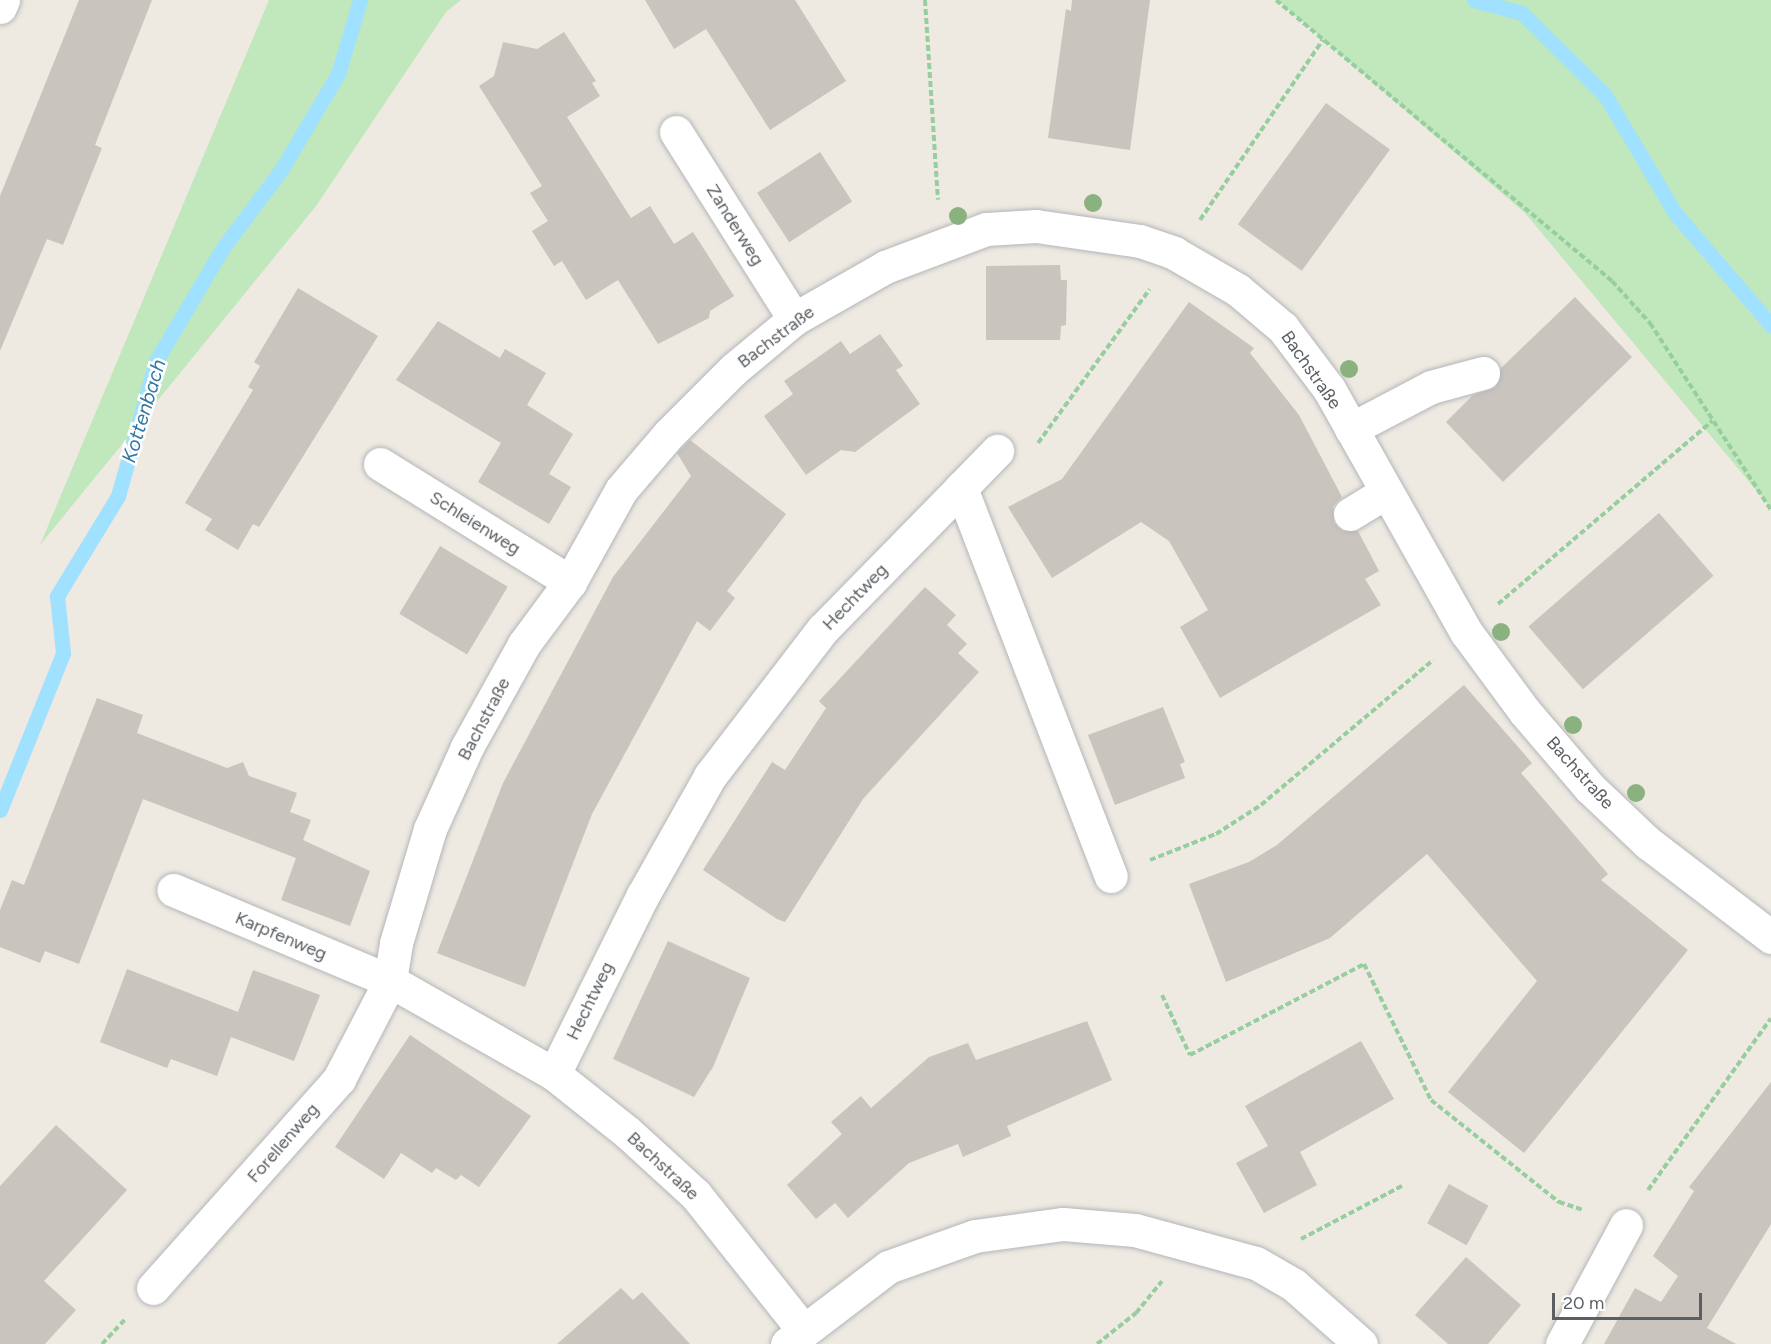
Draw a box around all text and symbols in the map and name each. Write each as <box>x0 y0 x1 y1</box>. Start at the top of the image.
street label: Zanderweg <box>702 180 768 270</box>
street label: Bachstraße <box>733 301 819 373</box>
street label: Bachstraße <box>1276 327 1346 413</box>
water label: Kottenbach <box>117 356 171 466</box>
street label: Schleienweg <box>426 487 524 559</box>
street label: Hechtweg <box>818 559 892 635</box>
street label: Bachstraße <box>453 674 515 764</box>
street label: Bachstraße <box>1542 732 1618 814</box>
street label: Karpfenweg <box>232 907 330 965</box>
street label: Hechtweg <box>562 958 618 1044</box>
street label: Forellenweg <box>243 1099 323 1187</box>
street label: Bachstraße <box>623 1127 703 1205</box>
scale bar <box>1555 1281 1705 1319</box>
text: 20 m <box>1563 1292 1604 1314</box>

